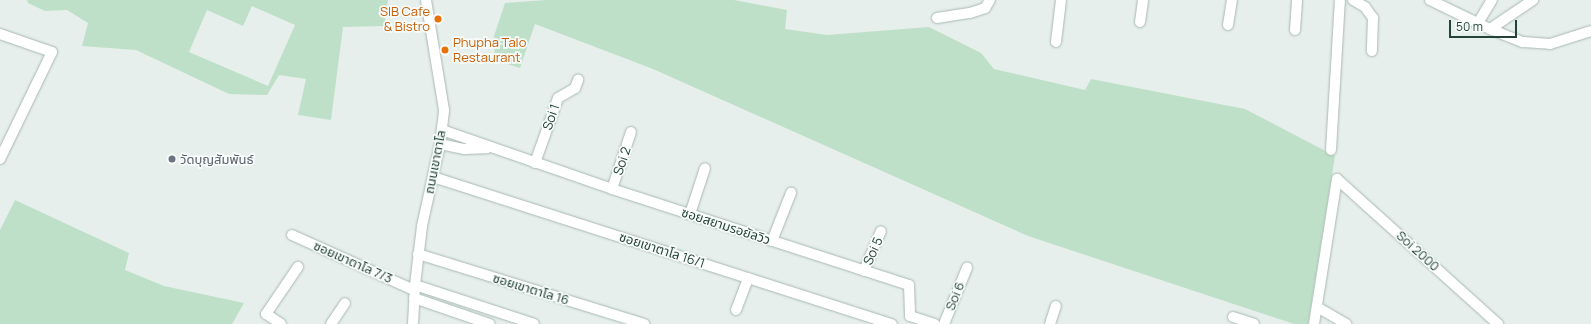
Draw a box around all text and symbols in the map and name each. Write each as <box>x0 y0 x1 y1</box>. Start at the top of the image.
place label: SIB Cafe & Bistro <box>380 4 430 35</box>
scale bar <box>1451 12 1519 38</box>
marker: SIB Cafe & Bistro <box>433 14 443 24</box>
text: 50 m <box>1456 18 1483 35</box>
place label: Phupha Talo Restaurant <box>453 35 526 66</box>
marker: Phupha Talo Restaurant <box>440 45 450 55</box>
street label: Soi 1 <box>539 102 563 132</box>
street label: ถนนเขาตาโล <box>421 129 449 195</box>
street label: Soi 2 <box>610 145 634 177</box>
place label: วัดบุญสัมพันธ์ <box>180 151 254 167</box>
marker: วัดบุญสัมพันธ์ <box>167 154 177 164</box>
street label: ซอยสยามรอยัลวิว <box>680 204 772 248</box>
street label: Soi 2000 <box>1393 228 1443 274</box>
street label: ซอยเขาตาโล 16/1 <box>617 229 707 271</box>
street label: Soi 5 <box>860 235 886 267</box>
street label: ซอยเขาตาโล 7/3 <box>311 238 395 286</box>
street label: ซอยเขาตาโล 16 <box>491 270 571 308</box>
street label: Soi 6 <box>942 279 968 313</box>

